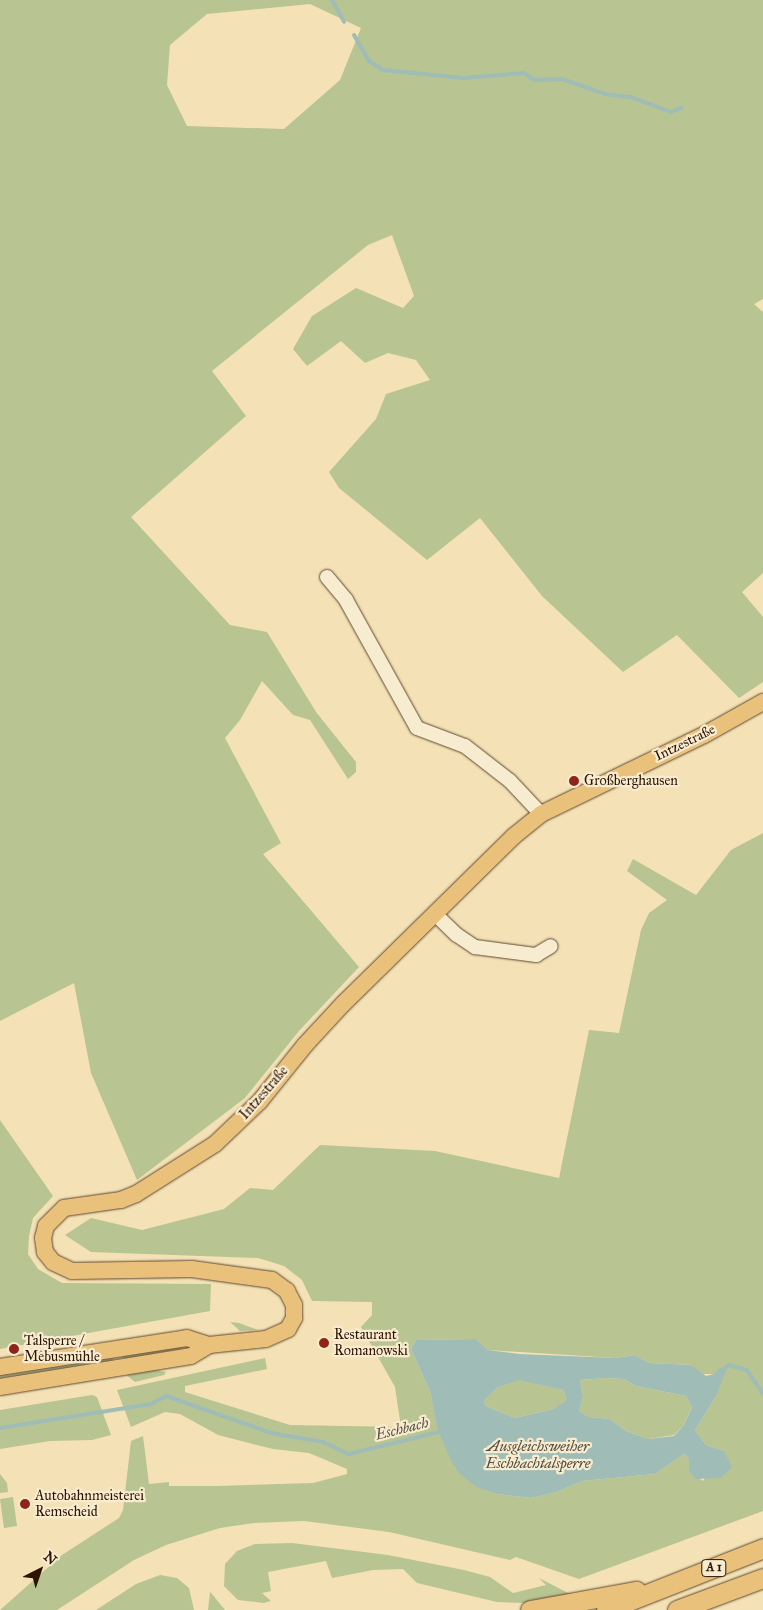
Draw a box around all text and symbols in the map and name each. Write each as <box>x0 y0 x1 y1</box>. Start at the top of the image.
street label: Intzestraße <box>652 721 718 765</box>
place label: Großberghausen <box>584 773 678 789</box>
marker: Großberghausen <box>568 775 580 787</box>
street label: Intzestraße <box>236 1063 292 1123</box>
place label: Restaurant Romanowski <box>334 1327 408 1360</box>
place label: Talsperre / Mebusmühle <box>24 1333 100 1365</box>
marker: Restaurant Romanowski <box>318 1337 330 1349</box>
marker: Talsperre / Mebusmühle <box>8 1343 20 1355</box>
water label: Eschbach <box>373 1414 431 1444</box>
water label: Ausgleichsweiher Eschbachtalsperre <box>486 1437 590 1472</box>
place label: Autobahnmeisterei Remscheid <box>35 1488 144 1520</box>
marker: Autobahnmeisterei Remscheid <box>19 1498 31 1510</box>
north arrow <box>15 1545 65 1595</box>
text: N <box>40 1548 60 1569</box>
road number: A 1 <box>700 1559 728 1578</box>

